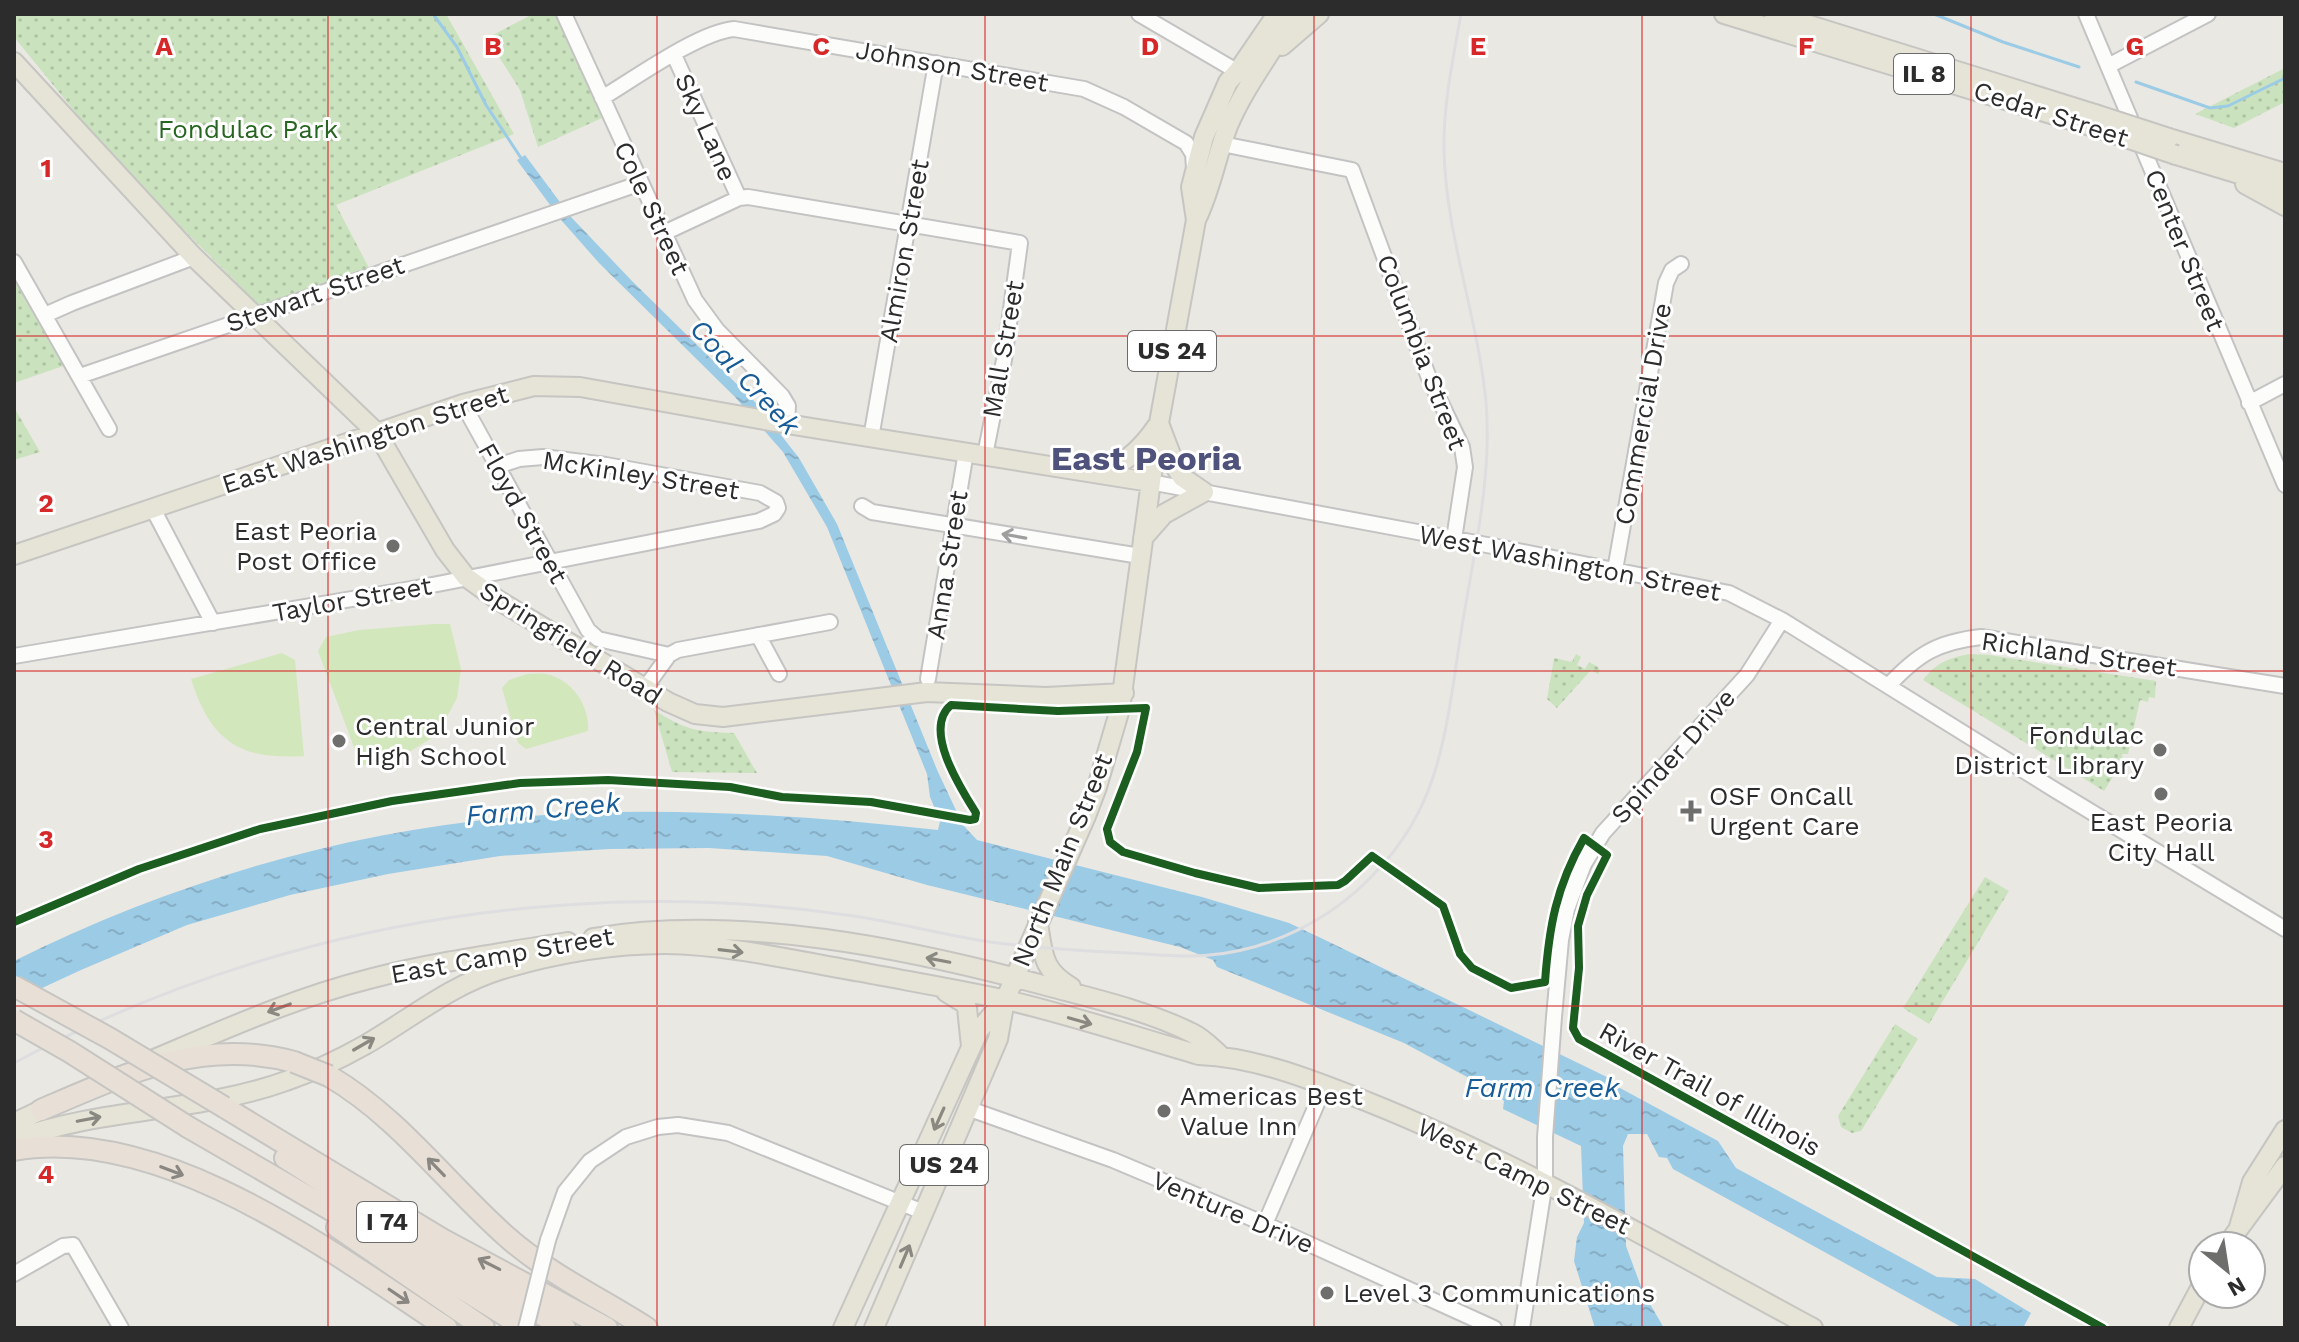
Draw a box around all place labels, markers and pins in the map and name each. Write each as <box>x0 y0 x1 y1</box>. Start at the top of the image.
place label: East Peoria Post Office <box>234 516 377 576</box>
marker: East Peoria Post Office <box>384 537 402 555</box>
place label: Central Junior High School <box>355 711 535 771</box>
place label: Fondulac District Library <box>1954 720 2145 780</box>
marker: Central Junior High School <box>330 732 348 750</box>
marker: Fondulac District Library <box>2151 741 2169 759</box>
place label: OSF OnCall Urgent Care <box>1709 781 1860 841</box>
marker: East Peoria City Hall <box>2152 785 2170 803</box>
marker: OSF OnCall Urgent Care <box>1680 800 1702 822</box>
place label: East Peoria City Hall <box>2089 807 2233 867</box>
place label: Americas Best Value Inn <box>1180 1081 1363 1141</box>
marker: Americas Best Value Inn <box>1155 1102 1173 1120</box>
place label: Level 3 Communications <box>1343 1278 1655 1308</box>
marker: Level 3 Communications <box>1318 1284 1336 1302</box>

